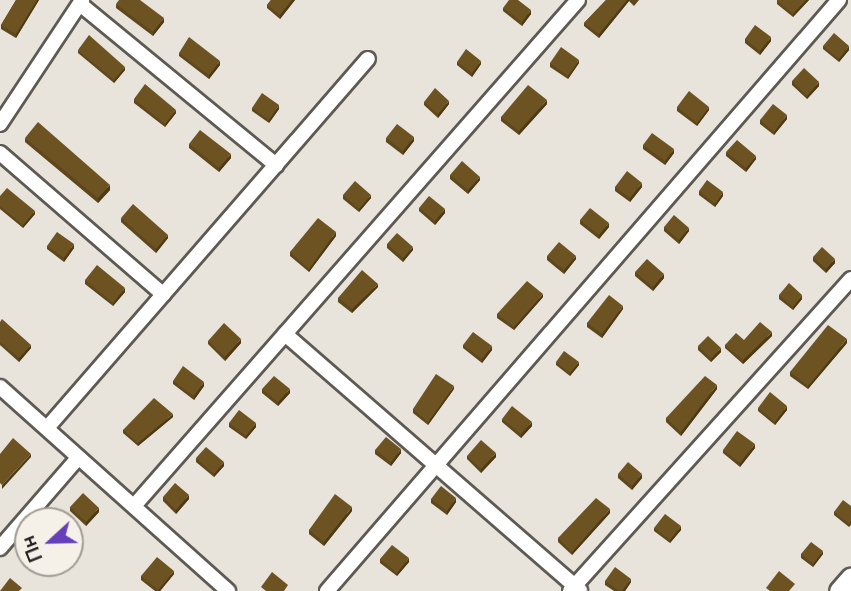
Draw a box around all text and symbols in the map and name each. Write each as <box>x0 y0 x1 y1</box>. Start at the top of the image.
north arrow <box>14 507 84 577</box>
text: Пн <box>15 532 47 566</box>

